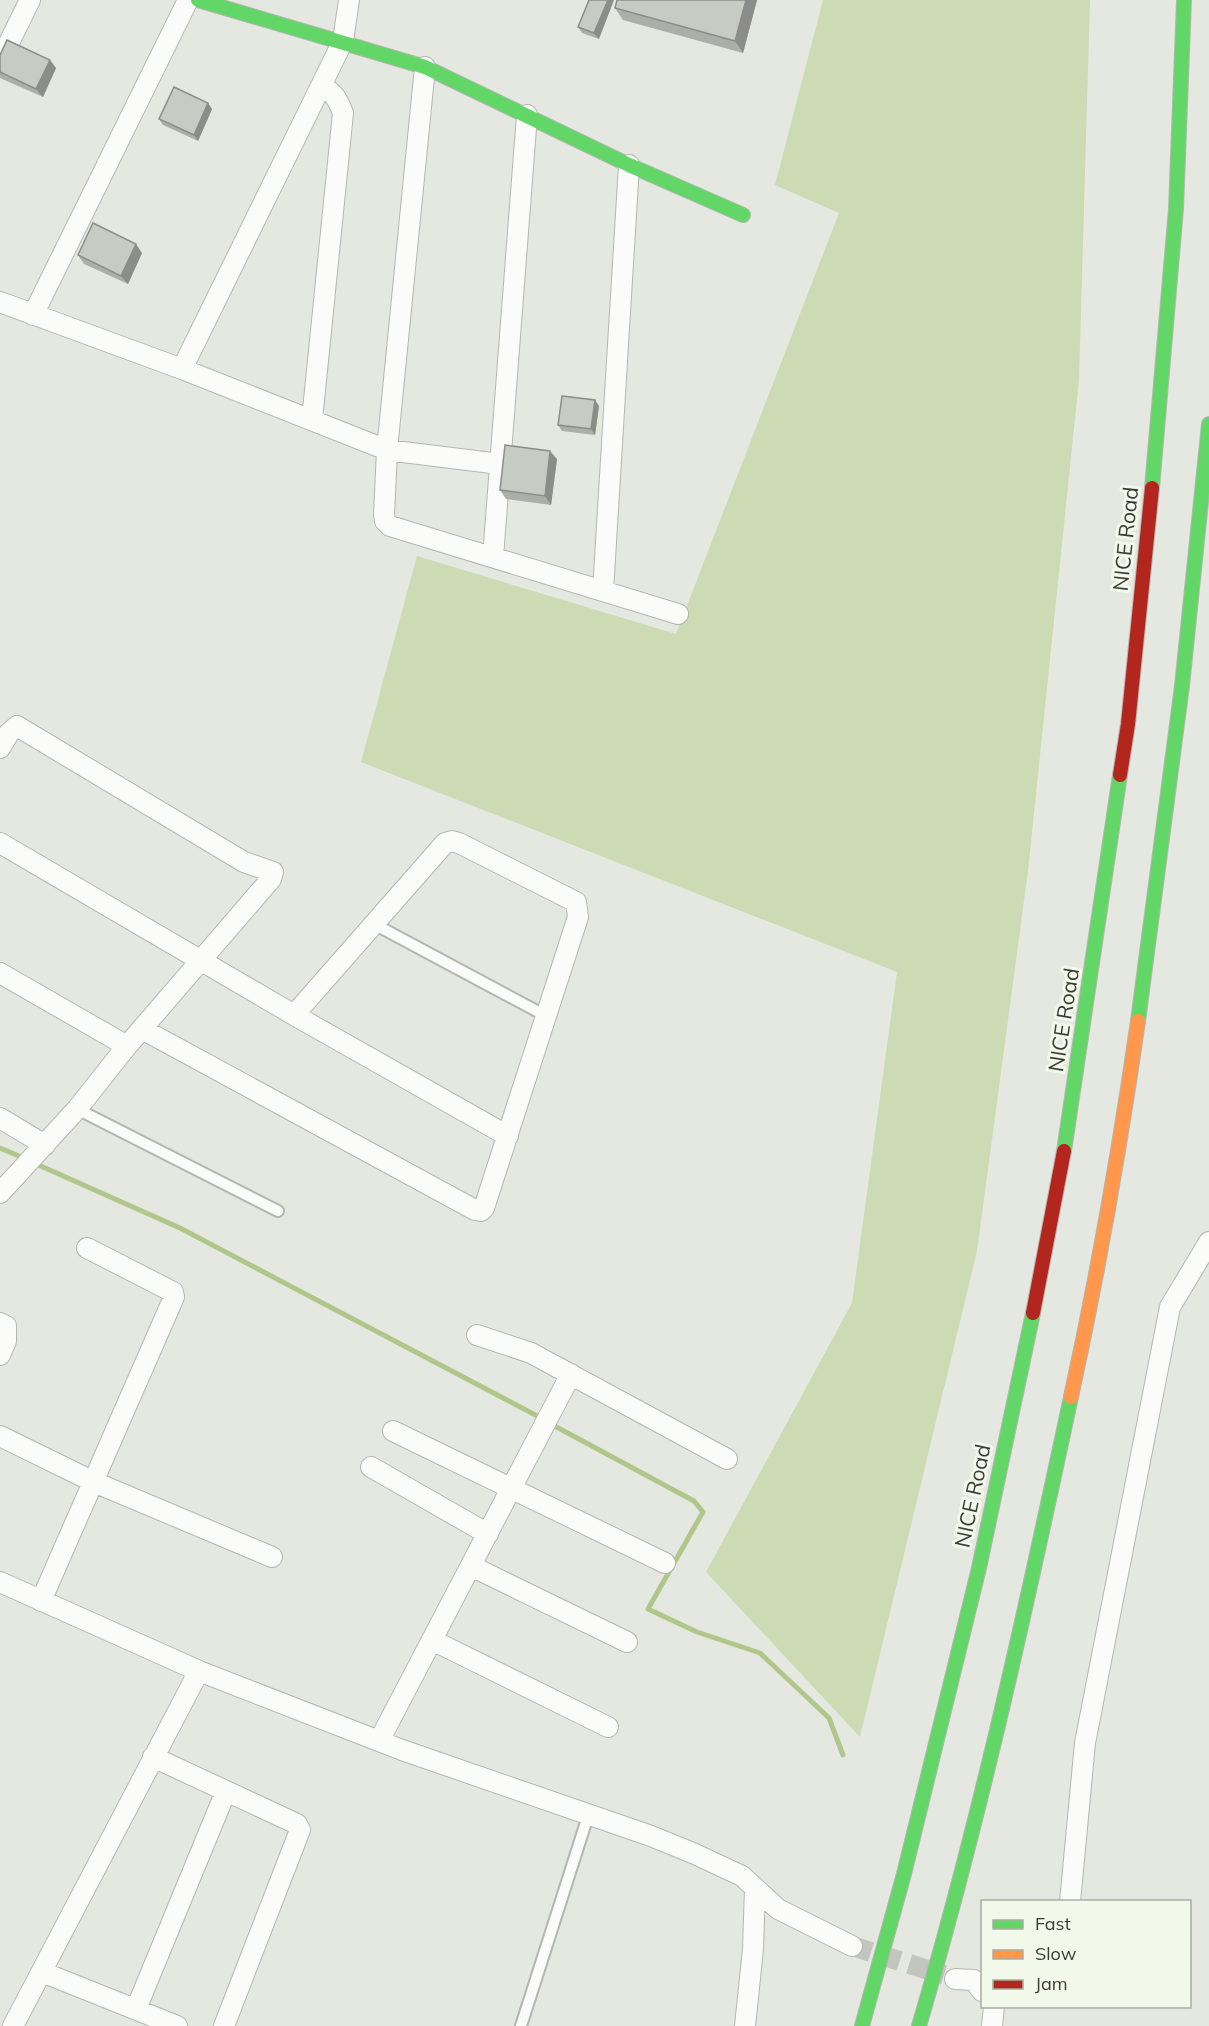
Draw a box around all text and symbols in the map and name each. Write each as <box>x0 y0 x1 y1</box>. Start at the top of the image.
street label: NICE Road <box>1107 485 1143 592</box>
street label: NICE Road <box>1042 966 1084 1074</box>
street label: NICE Road <box>948 1442 996 1550</box>
legend <box>981 1900 1191 2008</box>
text: Fast <box>1035 1912 1071 1935</box>
text: Slow <box>1035 1942 1077 1965</box>
text: Jam <box>1035 1972 1068 1995</box>

